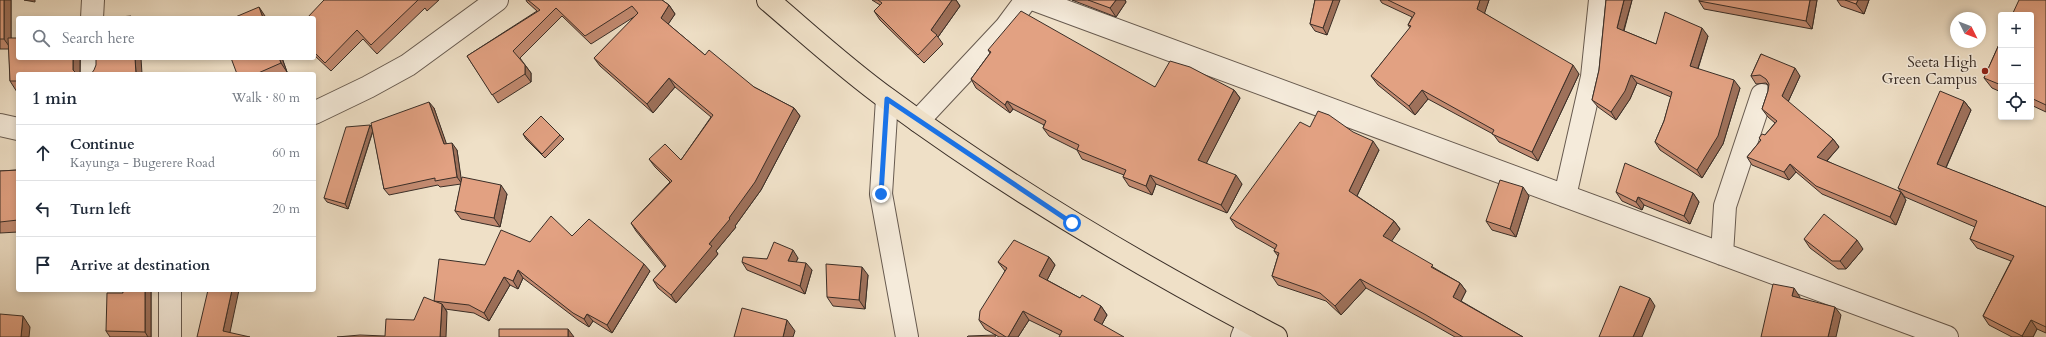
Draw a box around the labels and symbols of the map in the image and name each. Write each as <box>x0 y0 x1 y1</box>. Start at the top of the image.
north arrow <box>1950 12 1986 48</box>
place label: Seeta High Green Campus <box>1882 52 1978 89</box>
marker: Seeta High Green Campus <box>1980 66 1990 76</box>
route end <box>872 185 890 203</box>
route start <box>1063 214 1081 232</box>

